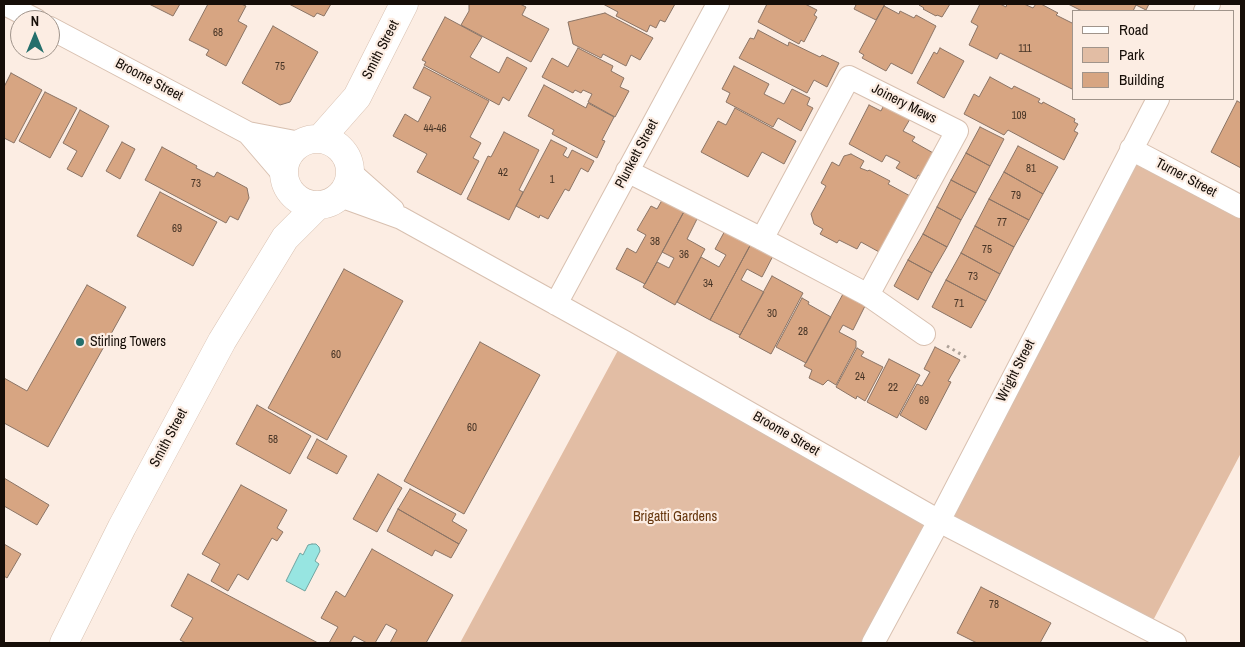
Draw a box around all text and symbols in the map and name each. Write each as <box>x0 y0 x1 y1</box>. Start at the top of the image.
north arrow <box>10 10 60 60</box>
legend <box>1072 10 1235 100</box>
text: N <box>31 12 39 30</box>
street label: Smith Street <box>359 18 403 82</box>
text: Road <box>1119 19 1148 40</box>
house number: 68 <box>213 26 223 40</box>
house number: 111 <box>1018 42 1032 56</box>
text: Park <box>1119 44 1144 65</box>
street label: Broome Street <box>112 55 186 105</box>
house number: 75 <box>275 60 285 74</box>
text: Building <box>1119 69 1164 90</box>
street label: Joinery Mews <box>869 80 939 128</box>
house number: 109 <box>1011 109 1027 123</box>
street label: Plunkett Street <box>612 117 662 191</box>
house number: 44-46 <box>423 122 447 136</box>
street label: Turner Street <box>1153 155 1219 201</box>
house number: 81 <box>1026 162 1036 176</box>
house number: 42 <box>498 166 508 180</box>
house number: 1 <box>549 173 555 187</box>
house number: 73 <box>191 177 201 191</box>
house number: 79 <box>1011 189 1021 203</box>
house number: 77 <box>997 216 1007 230</box>
house number: 69 <box>172 222 182 236</box>
house number: 38 <box>650 235 660 249</box>
house number: 75 <box>982 243 992 257</box>
house number: 36 <box>679 248 689 262</box>
house number: 73 <box>968 270 978 284</box>
house number: 34 <box>703 277 713 291</box>
house number: 71 <box>954 297 964 311</box>
house number: 30 <box>767 307 777 321</box>
house number: 28 <box>798 325 808 339</box>
place label: Stirling Towers <box>90 334 166 350</box>
marker: Stirling Towers <box>74 336 86 348</box>
street label: Wright Street <box>993 337 1039 405</box>
house number: 60 <box>331 348 341 362</box>
house number: 24 <box>855 370 865 384</box>
house number: 22 <box>888 381 898 395</box>
house number: 69 <box>919 394 929 408</box>
street label: Smith Street <box>147 406 191 470</box>
street label: Broome Street <box>750 408 822 460</box>
house number: 60 <box>467 421 477 435</box>
house number: 58 <box>268 433 278 447</box>
park label: Brigatti Gardens <box>633 509 717 525</box>
house number: 78 <box>989 598 999 612</box>

